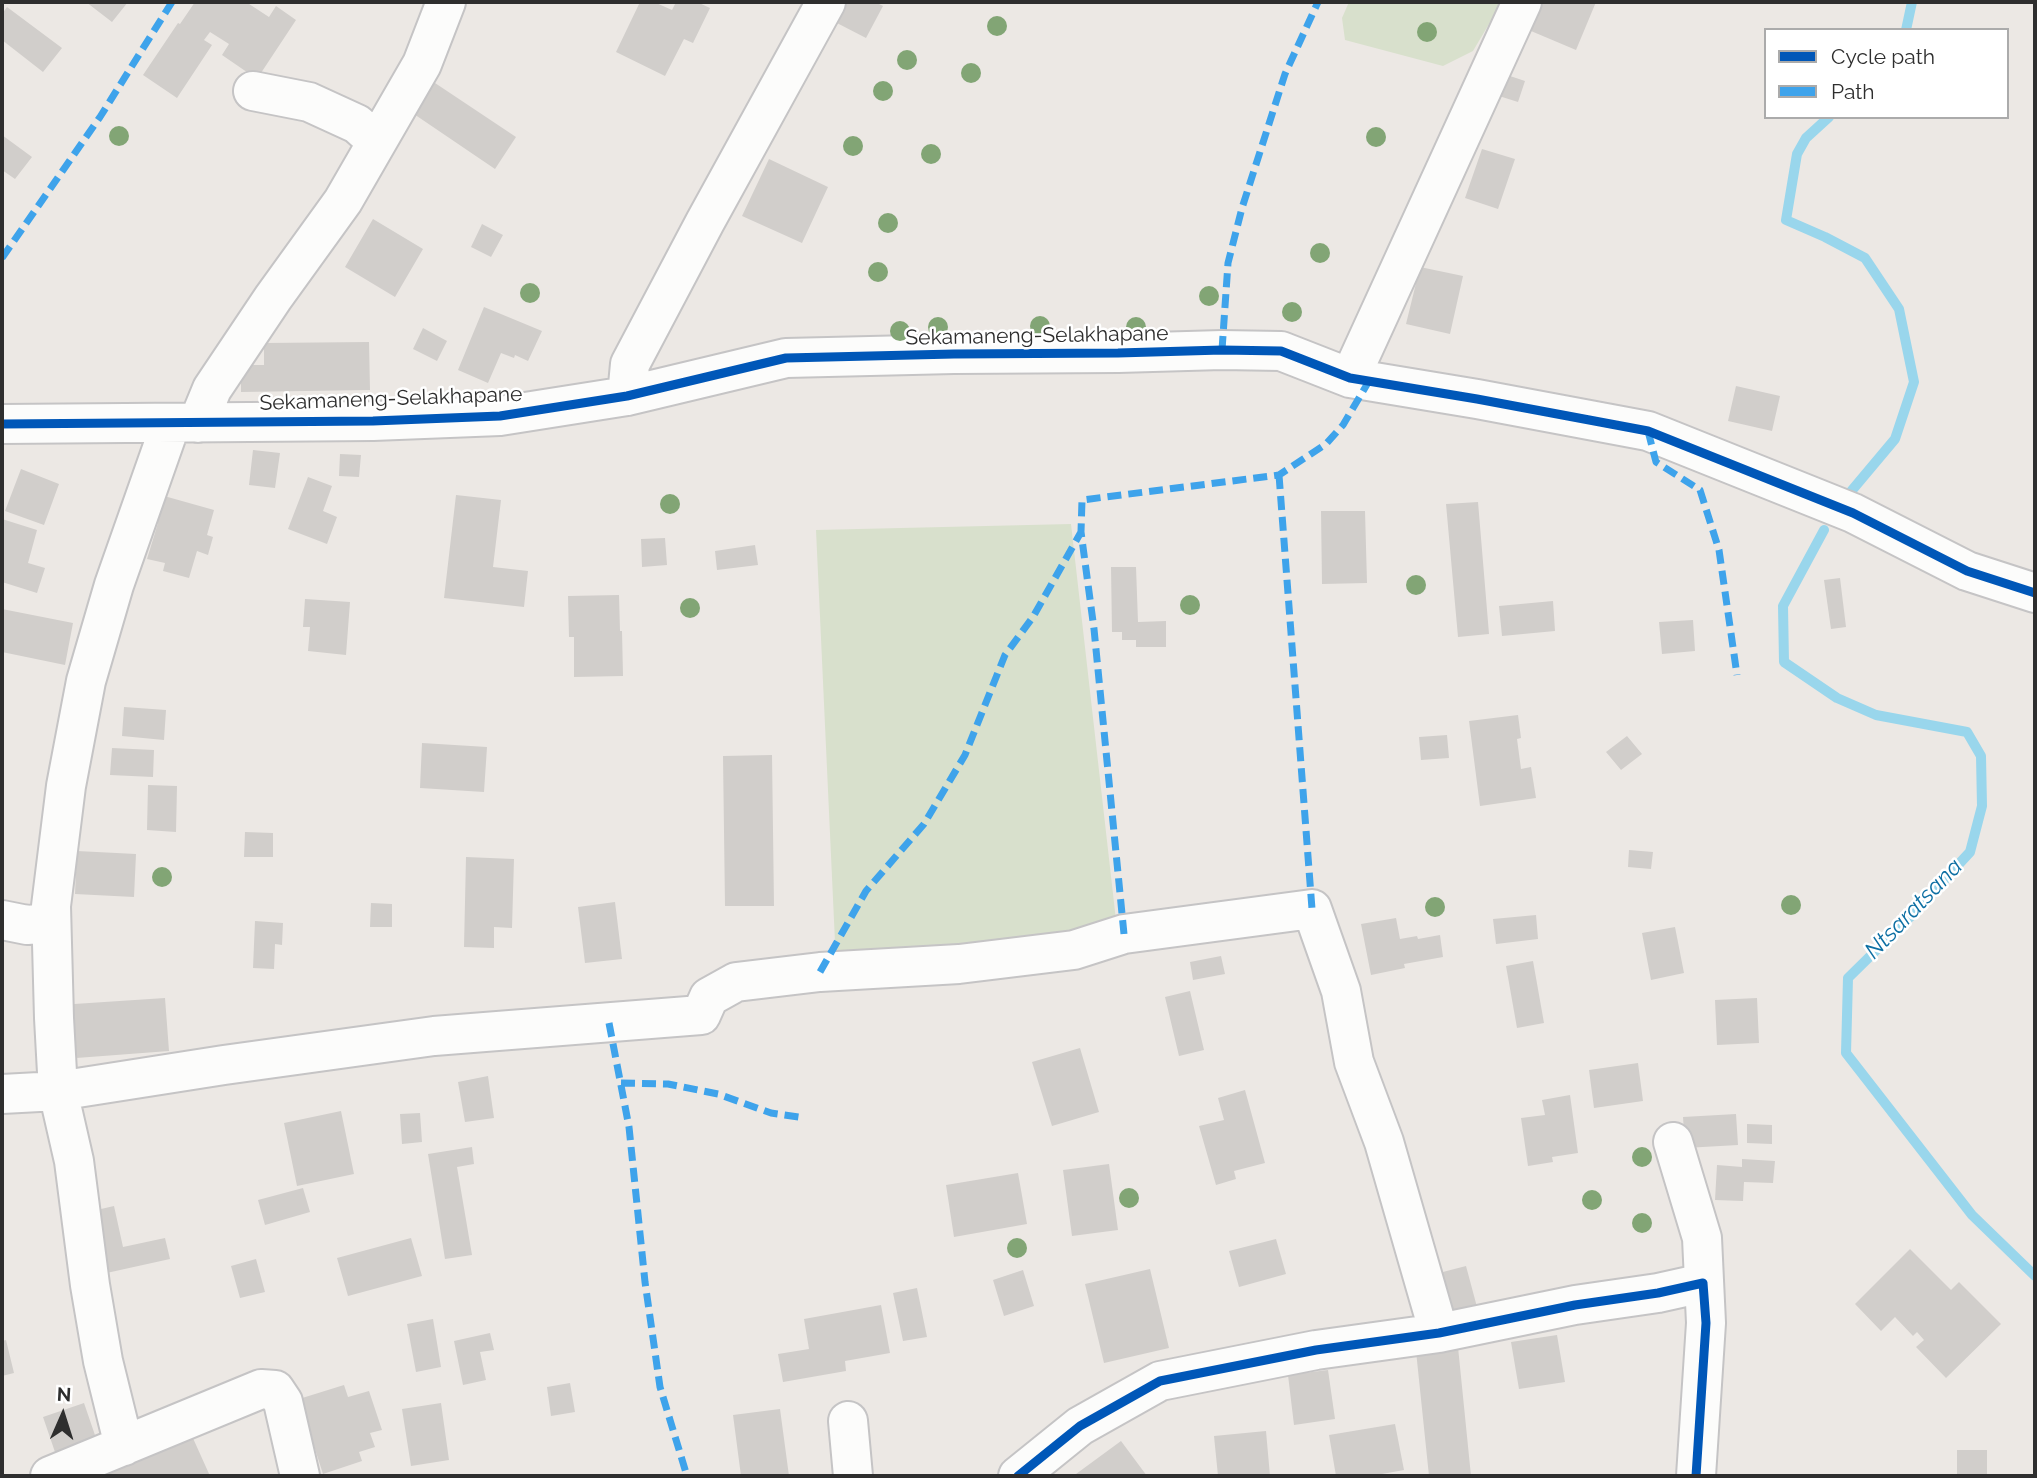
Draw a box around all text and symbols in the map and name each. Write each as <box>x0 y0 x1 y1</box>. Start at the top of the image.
legend <box>1764 28 2009 119</box>
text: Cycle path <box>1831 44 1935 69</box>
text: Path <box>1831 79 1875 104</box>
street label: Sekamaneng-Selakhapane <box>905 321 1169 351</box>
street label: Sekamaneng-Selakhapane <box>259 382 523 416</box>
water label: Ntsaratsana <box>1859 853 1969 965</box>
north arrow <box>28 1380 98 1450</box>
text: N <box>56 1383 72 1405</box>

